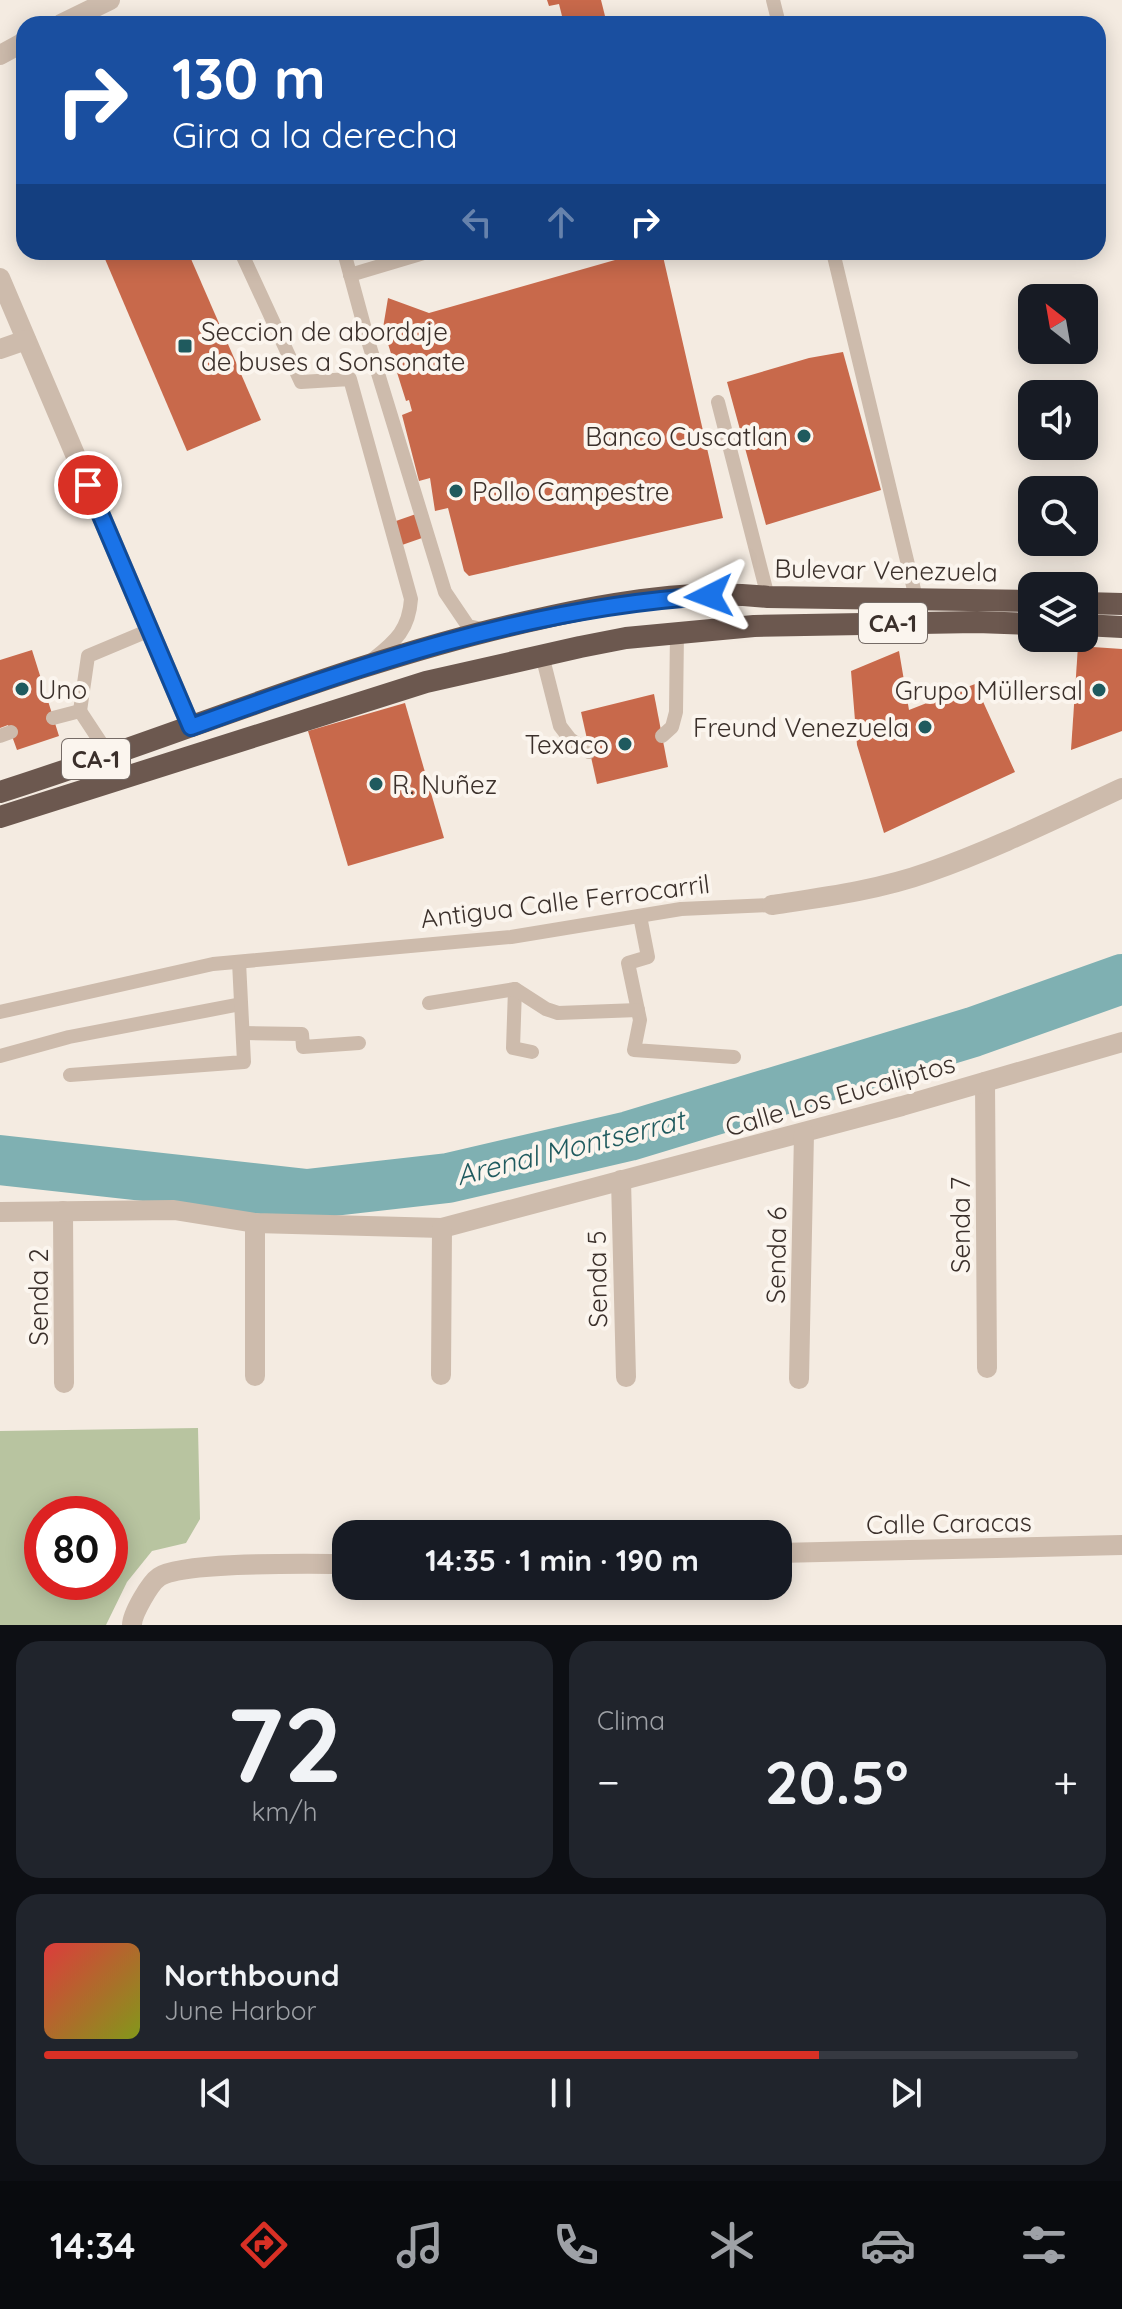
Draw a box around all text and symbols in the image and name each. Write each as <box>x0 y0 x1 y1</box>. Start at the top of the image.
text: 130 m <box>172 43 326 113</box>
icon: right <box>40 48 144 152</box>
text: Gira a la derecha <box>172 112 458 157</box>
icon: left <box>455 200 499 244</box>
icon: ahead <box>539 200 583 244</box>
icon: right <box>623 200 667 244</box>
north arrow <box>1018 284 1098 364</box>
map controls <box>1018 284 1098 652</box>
place label: Seccion de abordaje de buses a Sonsonate <box>201 315 466 378</box>
marker: Seccion de abordaje de buses a Sonsonate <box>176 337 194 355</box>
button: sound <box>1018 380 1098 460</box>
place label: Banco Cuscatlan <box>585 420 788 453</box>
marker: Banco Cuscatlan <box>795 427 813 445</box>
pin <box>54 451 122 519</box>
icon: arrive <box>66 463 110 507</box>
place label: Pollo Campestre <box>472 475 669 508</box>
button: search <box>1018 476 1098 556</box>
marker: Pollo Campestre <box>447 482 465 500</box>
street label: Bulevar Venezuela <box>774 552 998 588</box>
position arrow <box>667 554 751 638</box>
button: layers <box>1018 572 1098 652</box>
road number: CA-1 <box>859 603 927 643</box>
place label: Uno <box>38 673 87 706</box>
place label: Grupo Müllersal <box>895 674 1083 707</box>
marker: Uno <box>13 680 31 698</box>
marker: Grupo Müllersal <box>1090 681 1108 699</box>
place label: Freund Venezuela <box>693 711 909 744</box>
marker: Freund Venezuela <box>916 718 934 736</box>
place label: Texaco <box>524 728 609 761</box>
marker: Texaco <box>616 735 634 753</box>
road number: CA-1 <box>62 739 130 779</box>
place label: R. Nuñez <box>392 768 497 801</box>
marker: R. Nuñez <box>367 775 385 793</box>
street label: Antigua Calle Ferrocarril <box>419 867 711 935</box>
street label: Calle Los Eucaliptos <box>721 1046 959 1144</box>
water label: Arenal Montserrat <box>452 1101 691 1192</box>
street label: Senda 7 <box>944 1177 977 1273</box>
street label: Senda 6 <box>759 1206 793 1304</box>
street label: Senda 5 <box>580 1230 614 1328</box>
street label: Senda 2 <box>22 1248 55 1346</box>
speed limit sign: 80 <box>24 1496 128 1600</box>
street label: Calle Caracas <box>866 1505 1032 1541</box>
text: 14:35 · 1 min · 190 m <box>425 1541 699 1579</box>
text: 72 <box>226 1678 343 1808</box>
text: Clima <box>597 1704 665 1737</box>
text: 20.5° <box>765 1744 909 1819</box>
text: − <box>597 1754 620 1809</box>
text: + <box>1053 1754 1078 1809</box>
text: km/h <box>252 1795 317 1828</box>
text: Northbound <box>164 1956 340 1994</box>
text: June Harbor <box>164 1994 316 2027</box>
icon: previous <box>194 2071 238 2115</box>
icon: pause <box>539 2071 583 2115</box>
icon: next <box>884 2071 928 2115</box>
icon: directions <box>236 2217 292 2273</box>
icon: music <box>392 2217 448 2273</box>
icon: phone <box>548 2217 604 2273</box>
icon: climate <box>704 2217 760 2273</box>
icon: car <box>860 2217 916 2273</box>
icon: filters <box>1016 2217 1072 2273</box>
text: 14:34 <box>50 2223 136 2268</box>

